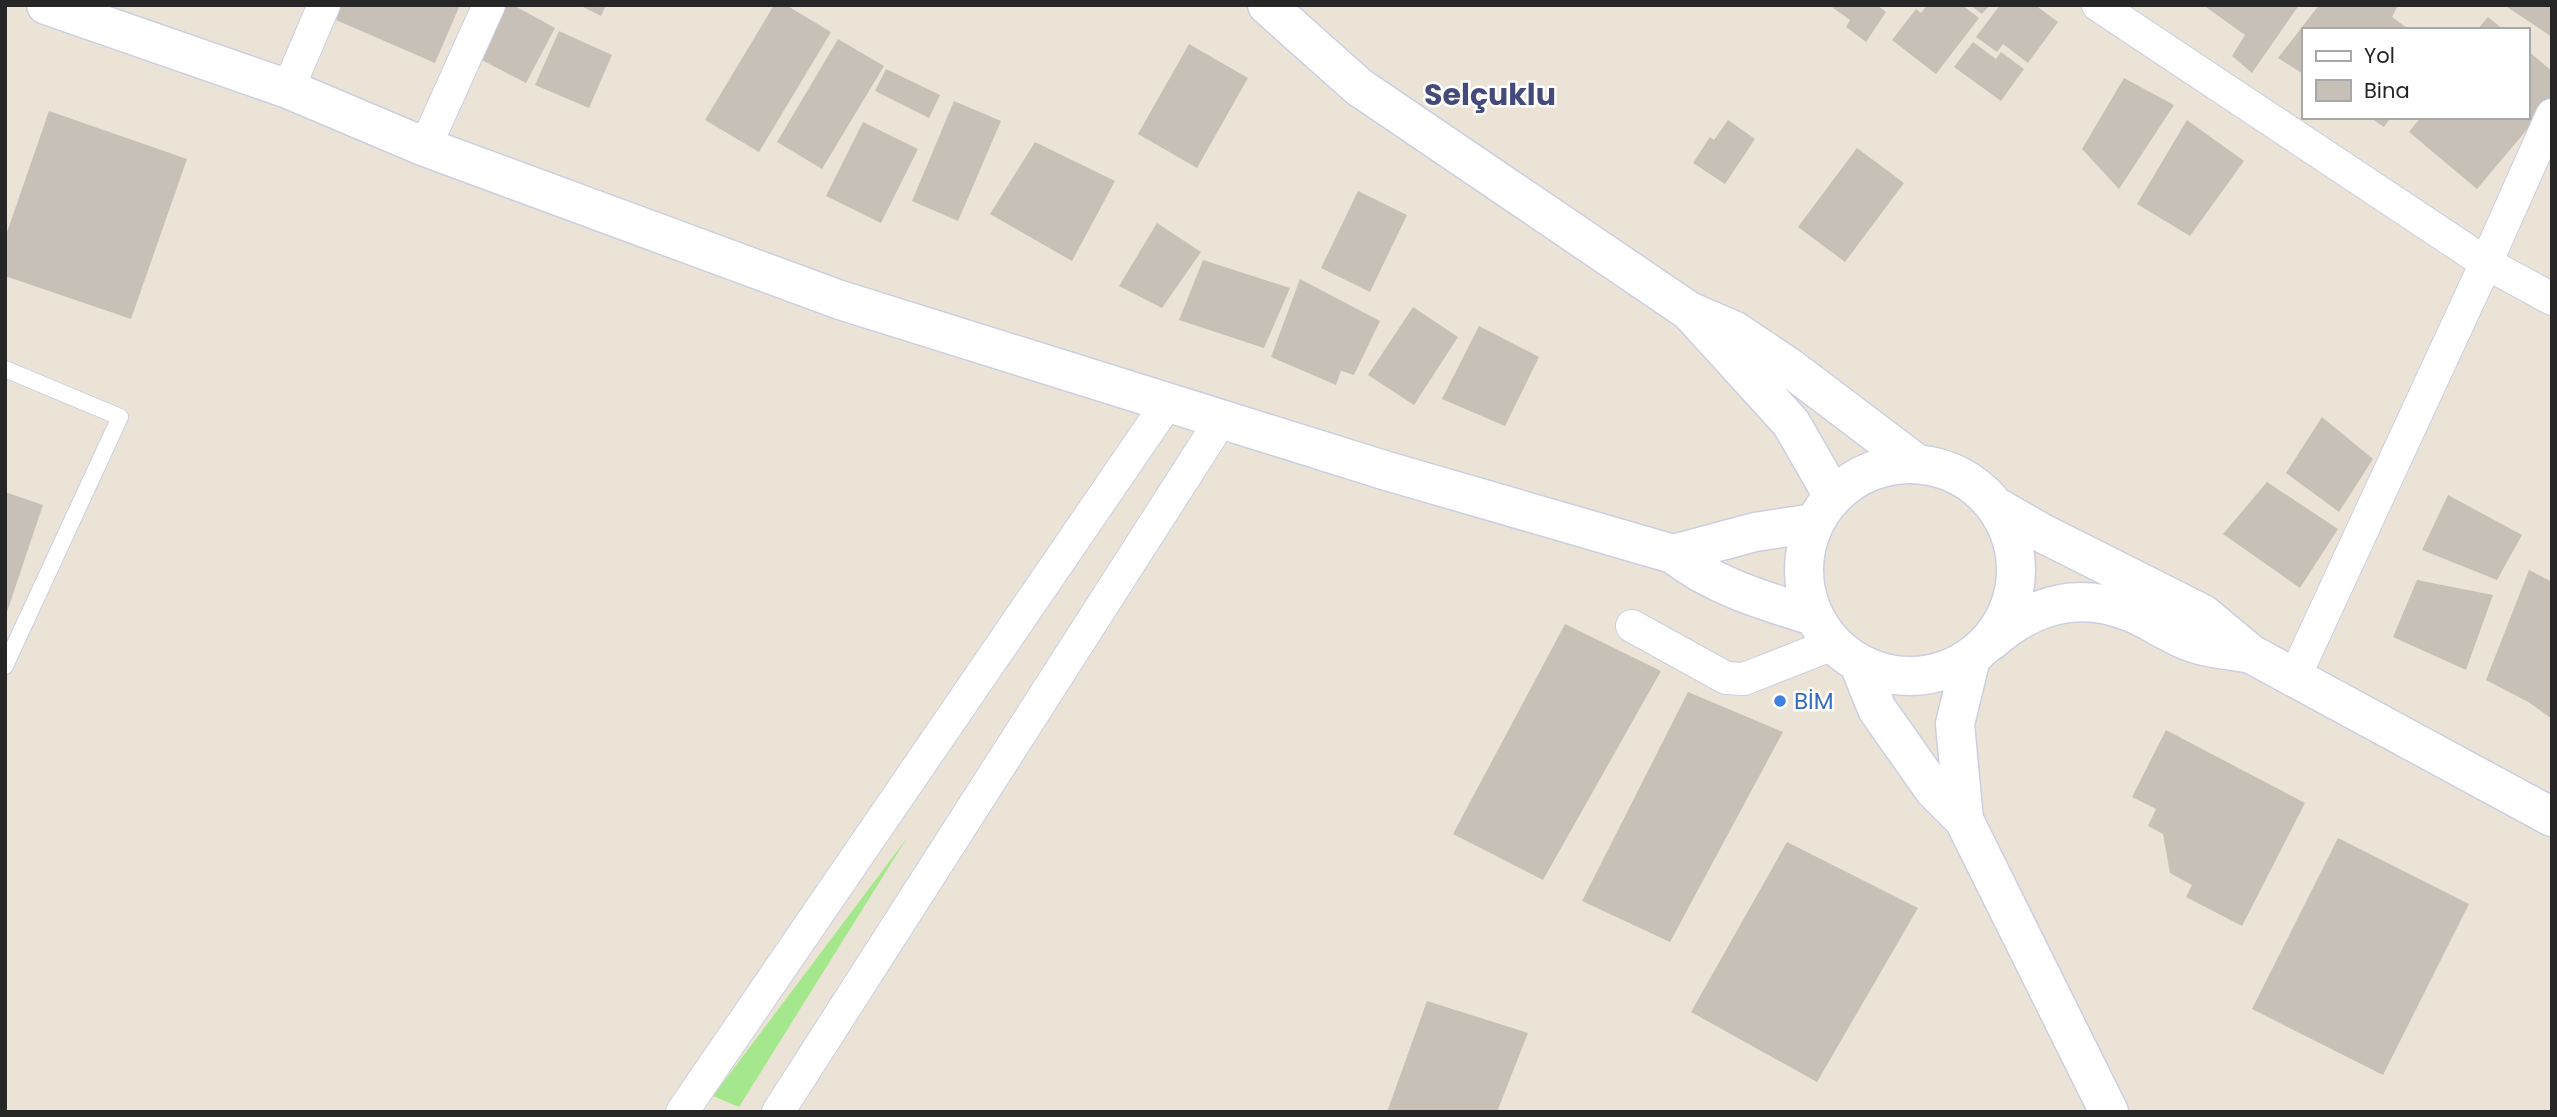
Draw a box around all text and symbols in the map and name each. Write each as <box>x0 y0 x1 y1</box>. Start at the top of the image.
legend <box>2302 28 2529 119</box>
text: Yol <box>2364 41 2395 70</box>
district label: Selçuklu <box>1424 73 1556 116</box>
text: Bina <box>2364 76 2410 105</box>
place label: BİM <box>1794 685 1834 717</box>
marker: BİM <box>1772 693 1788 709</box>

